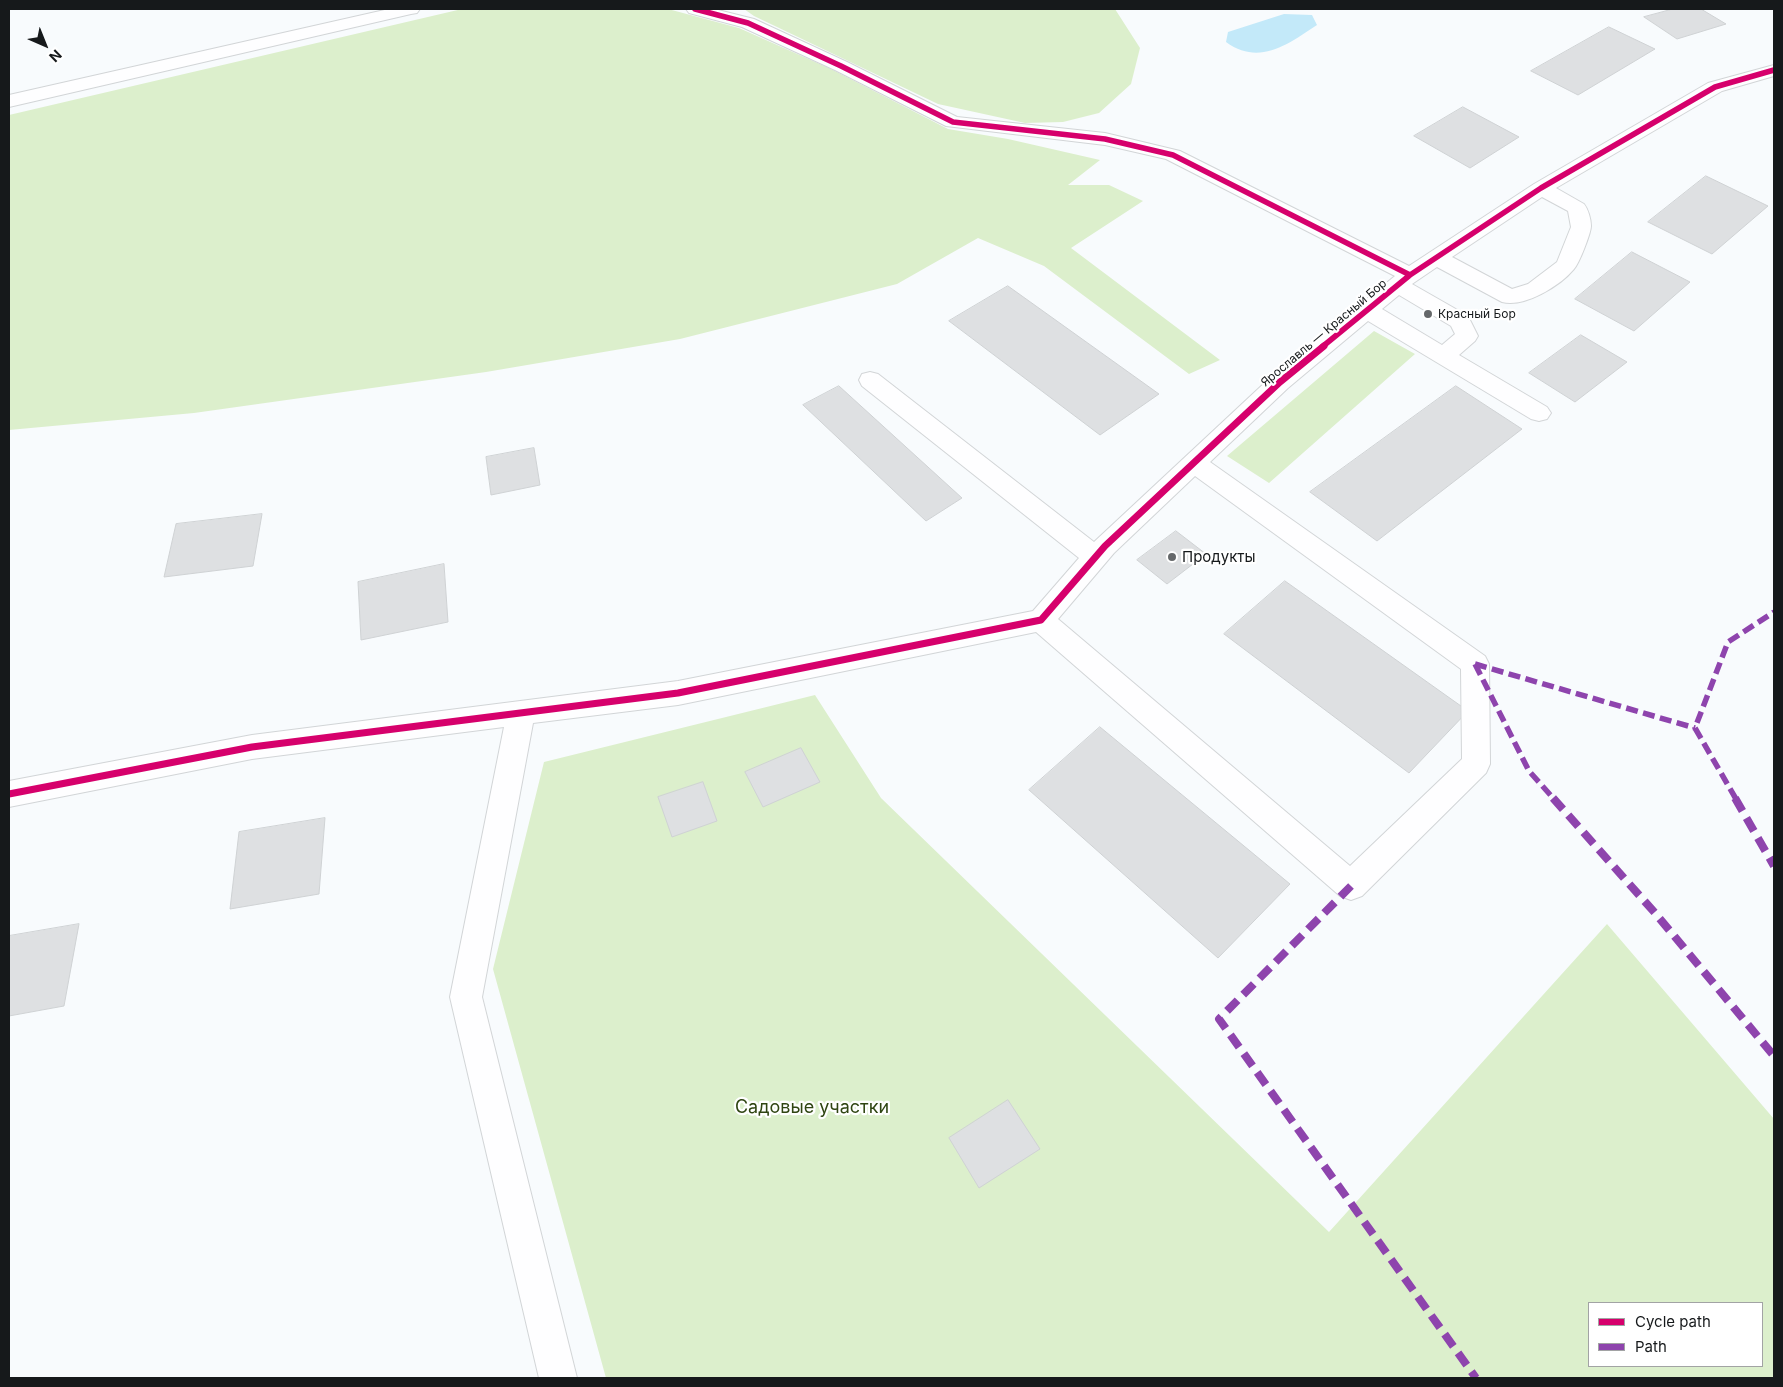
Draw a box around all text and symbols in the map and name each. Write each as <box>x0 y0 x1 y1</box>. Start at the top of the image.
north arrow <box>20 20 70 70</box>
text: N <box>46 46 66 66</box>
street label: Ярославль — Красный Бор <box>1258 276 1390 390</box>
place label: Красный Бор <box>1438 307 1516 321</box>
marker: Красный Бор <box>1422 308 1434 320</box>
place label: Продукты <box>1182 548 1256 566</box>
marker: Продукты <box>1166 551 1178 563</box>
park label: Садовые участки <box>735 1097 889 1119</box>
legend <box>1588 1302 1763 1367</box>
text: Cycle path <box>1635 1312 1711 1331</box>
text: Path <box>1635 1337 1667 1356</box>

